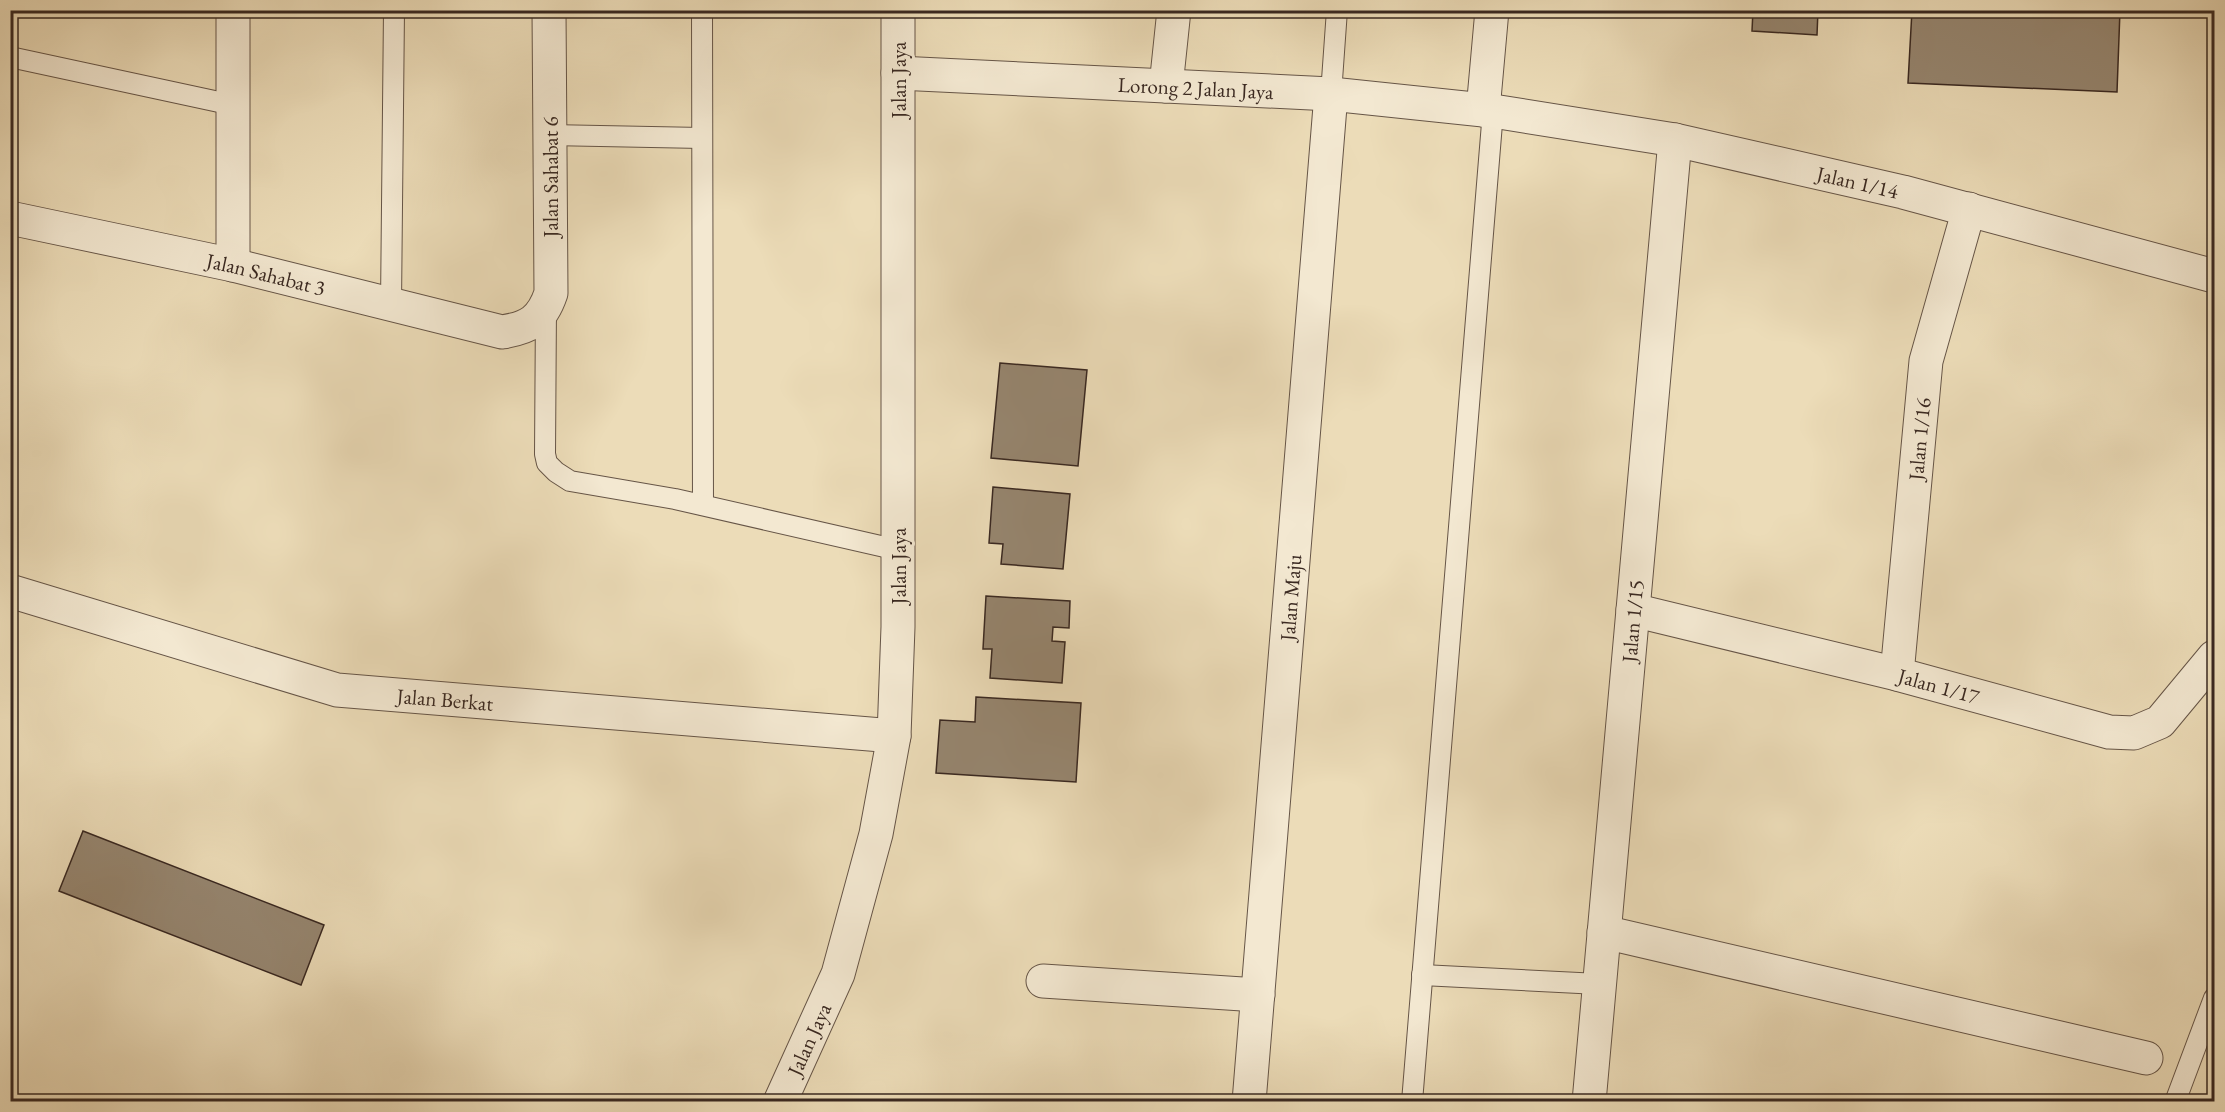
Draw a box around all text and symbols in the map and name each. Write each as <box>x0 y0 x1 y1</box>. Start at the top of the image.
street label: Jalan Jaya <box>885 41 912 120</box>
street label: Lorong 2 Jalan Jaya <box>1117 70 1275 105</box>
street label: Jalan Sahabat 6 <box>537 116 564 240</box>
street label: Jalan 1/14 <box>1812 159 1902 204</box>
street label: Jalan Sahabat 3 <box>202 246 328 301</box>
street label: Jalan 1/16 <box>1901 396 1936 484</box>
street label: Jalan Jaya <box>885 527 912 606</box>
street label: Jalan Maju <box>1273 553 1307 644</box>
street label: Jalan 1/15 <box>1615 578 1649 665</box>
street label: Jalan 1/17 <box>1893 661 1983 710</box>
street label: Jalan Berkat <box>394 681 495 716</box>
street label: Jalan Jaya <box>779 998 837 1082</box>

